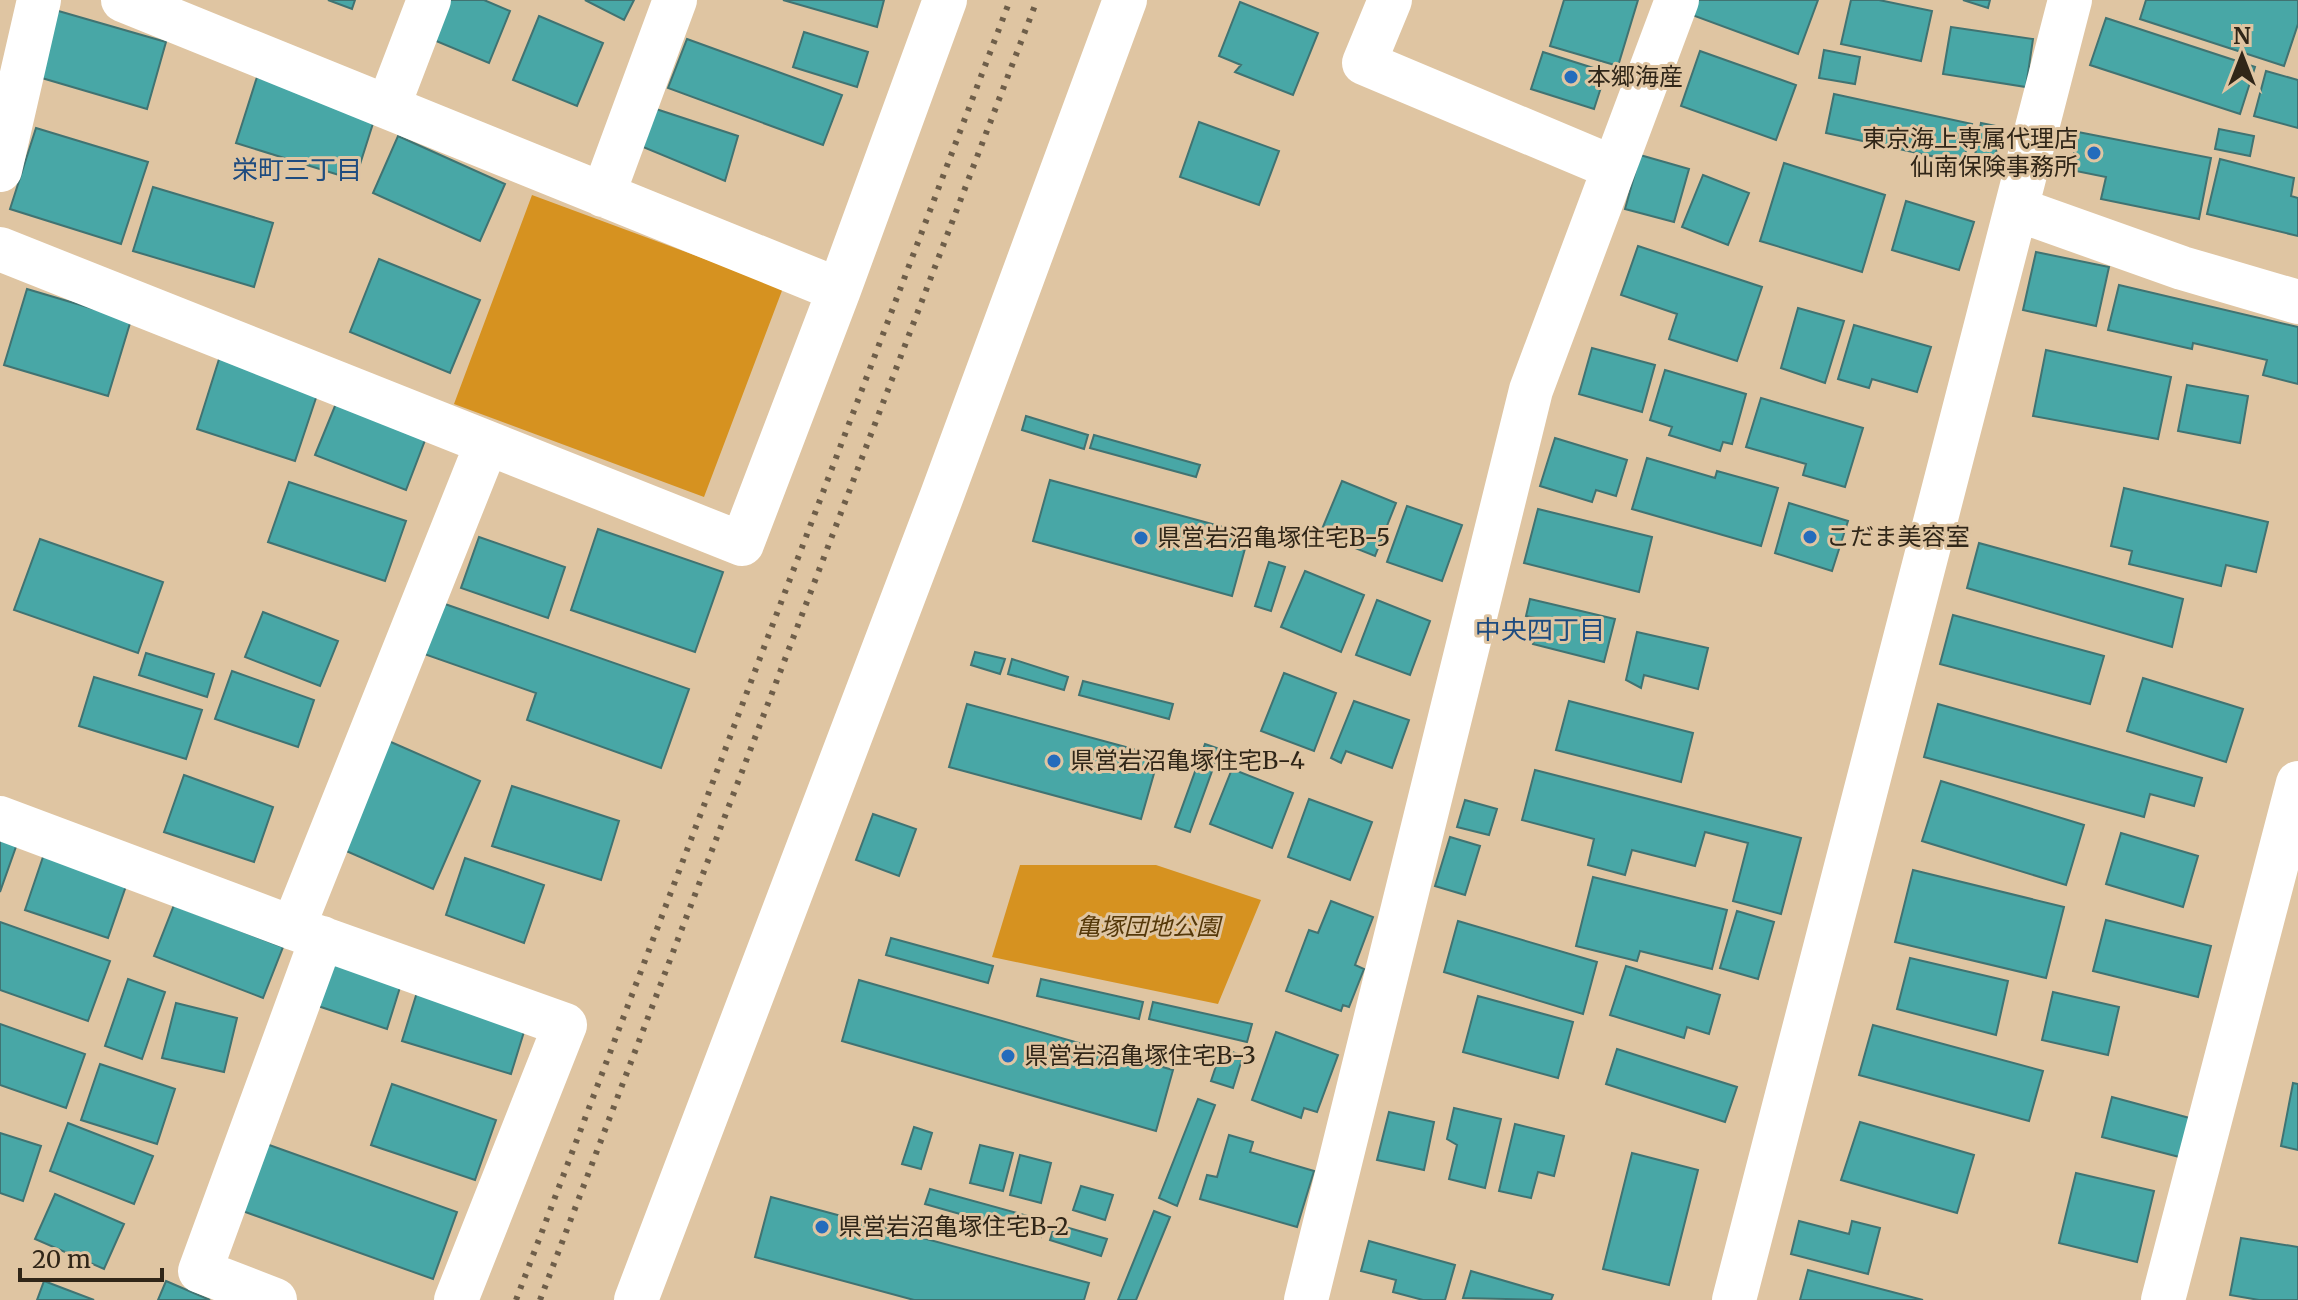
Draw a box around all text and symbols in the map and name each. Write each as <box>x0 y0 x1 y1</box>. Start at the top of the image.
north arrow <box>2202 16 2282 96</box>
text: N <box>2233 22 2251 50</box>
place label: 本郷海産 <box>1587 61 1683 92</box>
marker: 本郷海産 <box>1562 68 1580 86</box>
place label: 東京海上専属代理店 仙南保険事務所 <box>1862 123 2078 182</box>
marker: 東京海上専属代理店 仙南保険事務所 <box>2085 144 2103 162</box>
district label: 栄町三丁目 <box>232 153 362 186</box>
place label: こだま美容室 <box>1826 521 1970 552</box>
place label: 県営岩沼亀塚住宅B-5 <box>1157 522 1390 553</box>
marker: こだま美容室 <box>1801 528 1819 546</box>
marker: 県営岩沼亀塚住宅B-5 <box>1132 529 1150 547</box>
district label: 中央四丁目 <box>1475 613 1605 646</box>
place label: 県営岩沼亀塚住宅B-4 <box>1070 745 1305 776</box>
marker: 県営岩沼亀塚住宅B-4 <box>1045 752 1063 770</box>
park label: 亀塚団地公園 <box>1076 911 1223 942</box>
place label: 県営岩沼亀塚住宅B-3 <box>1024 1040 1256 1071</box>
marker: 県営岩沼亀塚住宅B-3 <box>999 1047 1017 1065</box>
place label: 県営岩沼亀塚住宅B-2 <box>838 1211 1069 1242</box>
marker: 県営岩沼亀塚住宅B-2 <box>813 1218 831 1236</box>
scale bar <box>20 1232 162 1282</box>
text: 20 m <box>32 1244 91 1275</box>

